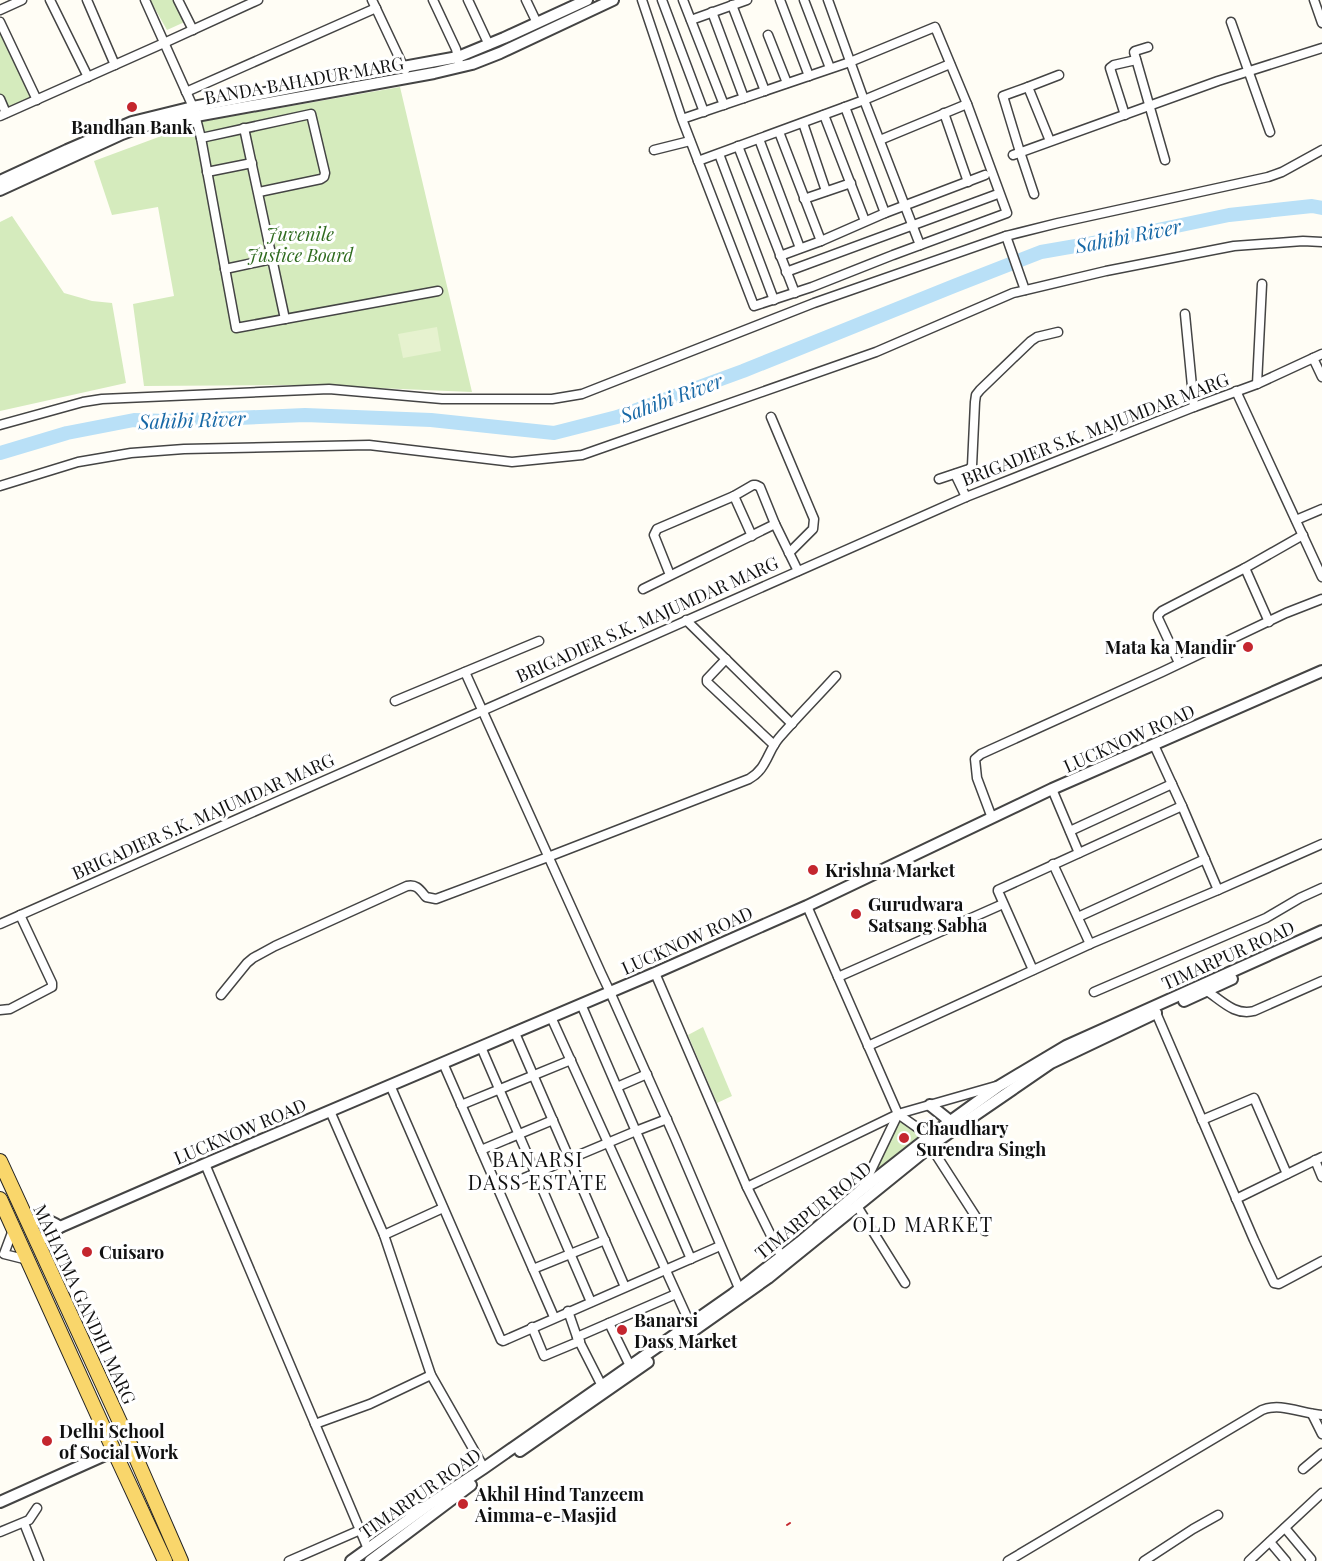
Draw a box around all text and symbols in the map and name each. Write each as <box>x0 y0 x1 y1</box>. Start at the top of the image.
street label: BANDA BAHADUR MARG <box>202 51 406 109</box>
marker: Bandhan Bank <box>125 100 139 114</box>
place label: Bandhan Bank <box>71 115 193 139</box>
water label: Sahibi River <box>1072 211 1185 259</box>
park label: Juvenile Justice Board <box>247 222 355 267</box>
water label: Sahibi River <box>615 365 727 428</box>
street label: BRIGADIER S.K. MAJUMDAR MARG <box>958 367 1232 491</box>
water label: Sahibi River <box>137 404 247 434</box>
street label: BRIGADIER S.K. MAJUMDAR MARG <box>512 550 782 688</box>
place label: Mata ka Mandir <box>1105 635 1237 659</box>
marker: Mata ka Mandir <box>1241 640 1255 654</box>
street label: LUCKNOW ROAD <box>1059 698 1199 778</box>
street label: BRIGADIER S.K. MAJUMDAR MARG <box>68 747 338 885</box>
place label: Krishna Market <box>825 858 956 882</box>
marker: Krishna Market <box>806 863 820 877</box>
place label: Gurudwara Satsang Sabha <box>868 892 988 937</box>
street label: LUCKNOW ROAD <box>617 900 757 980</box>
marker: Gurudwara Satsang Sabha <box>849 907 863 921</box>
street label: TIMARPUR ROAD <box>1158 915 1298 995</box>
street label: LUCKNOW ROAD <box>170 1092 310 1170</box>
place label: Chaudhary Surendra Singh <box>916 1116 1046 1161</box>
marker: Chaudhary Surendra Singh <box>897 1131 911 1145</box>
district label: BANARSI DASS ESTATE <box>468 1145 608 1195</box>
street label: TIMARPUR ROAD <box>750 1156 876 1264</box>
street label: MAHATMA GANDHI MARG <box>28 1200 142 1408</box>
district label: OLD MARKET <box>852 1210 994 1237</box>
place label: Cuisaro <box>99 1240 164 1264</box>
marker: Cuisaro <box>80 1245 94 1259</box>
place label: Banarsi Dass Market <box>634 1308 738 1353</box>
marker: Banarsi Dass Market <box>615 1323 629 1337</box>
place label: Delhi School of Social Work <box>59 1419 179 1464</box>
marker: Delhi School of Social Work <box>40 1434 54 1448</box>
street label: TIMARPUR ROAD <box>355 1442 485 1544</box>
place label: Akhil Hind Tanzeem Aimma-e-Masjid <box>474 1482 645 1527</box>
marker: Akhil Hind Tanzeem Aimma-e-Masjid <box>456 1497 470 1511</box>

